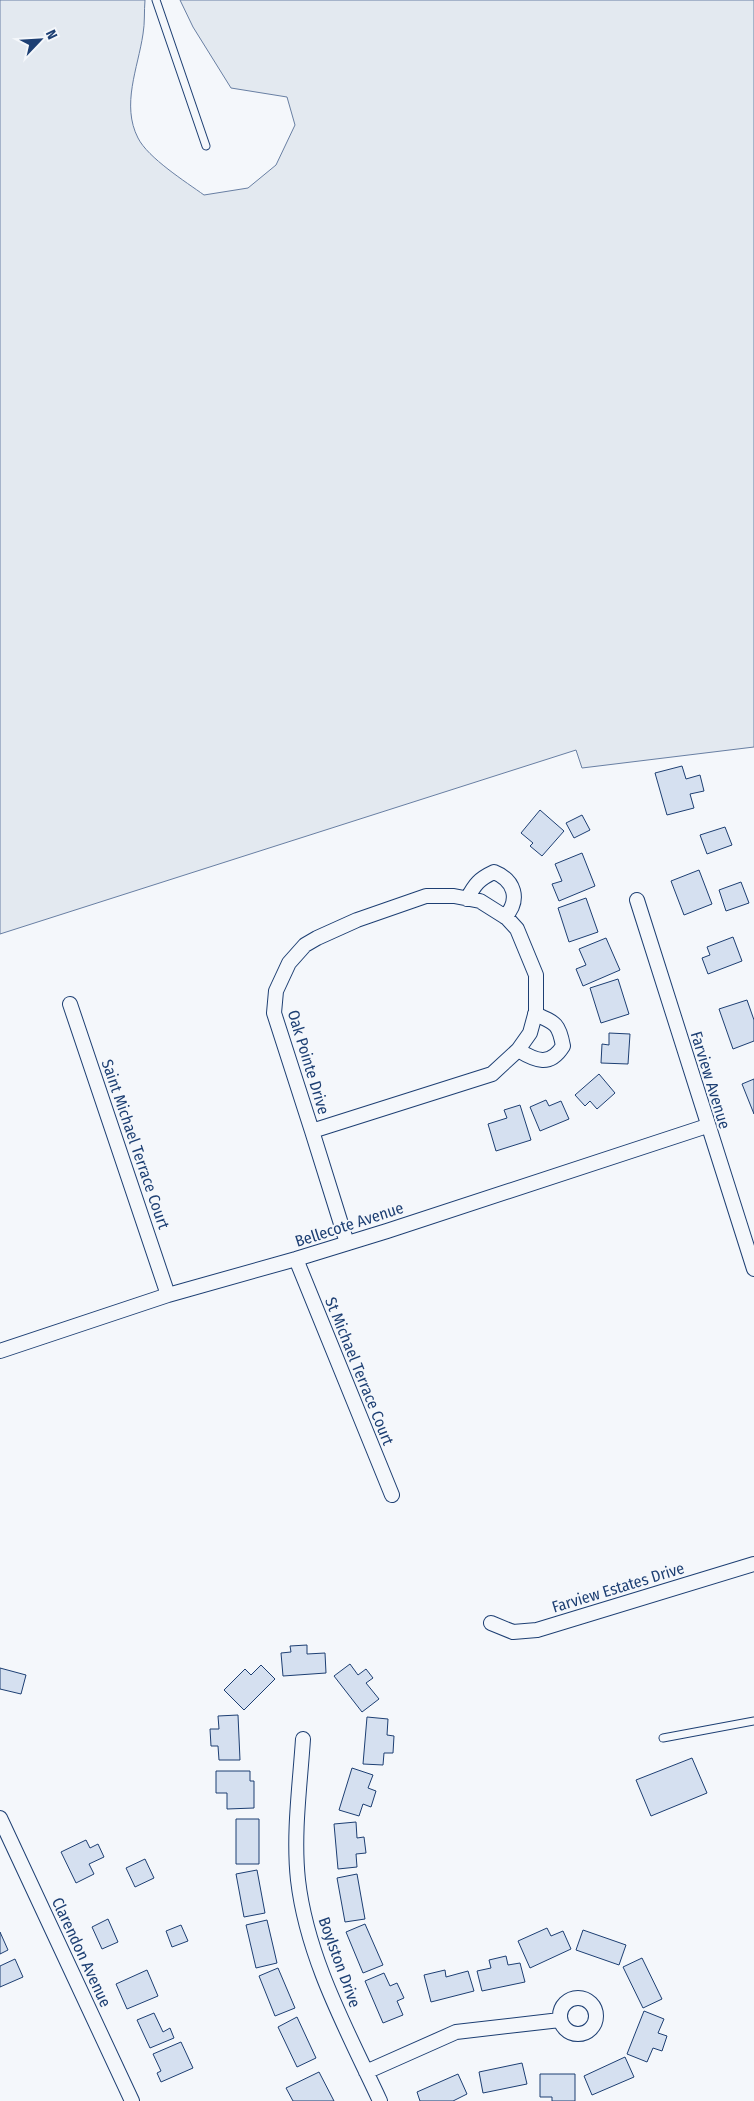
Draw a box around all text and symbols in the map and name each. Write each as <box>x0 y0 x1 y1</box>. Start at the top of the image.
north arrow <box>15 15 65 65</box>
text: N <box>42 27 61 42</box>
street label: Oak Pointe Drive <box>284 1008 333 1117</box>
street label: Farview Avenue <box>687 1029 734 1131</box>
street label: Saint Michael Terrace Court <box>98 1057 174 1232</box>
street label: Bellecote Avenue <box>293 1198 406 1251</box>
street label: St Michael Terrace Court <box>321 1294 398 1449</box>
street label: Farview Estates Drive <box>550 1558 687 1617</box>
street label: Clarendon Avenue <box>48 1894 115 2010</box>
street label: Boylston Drive <box>314 1914 365 2010</box>

